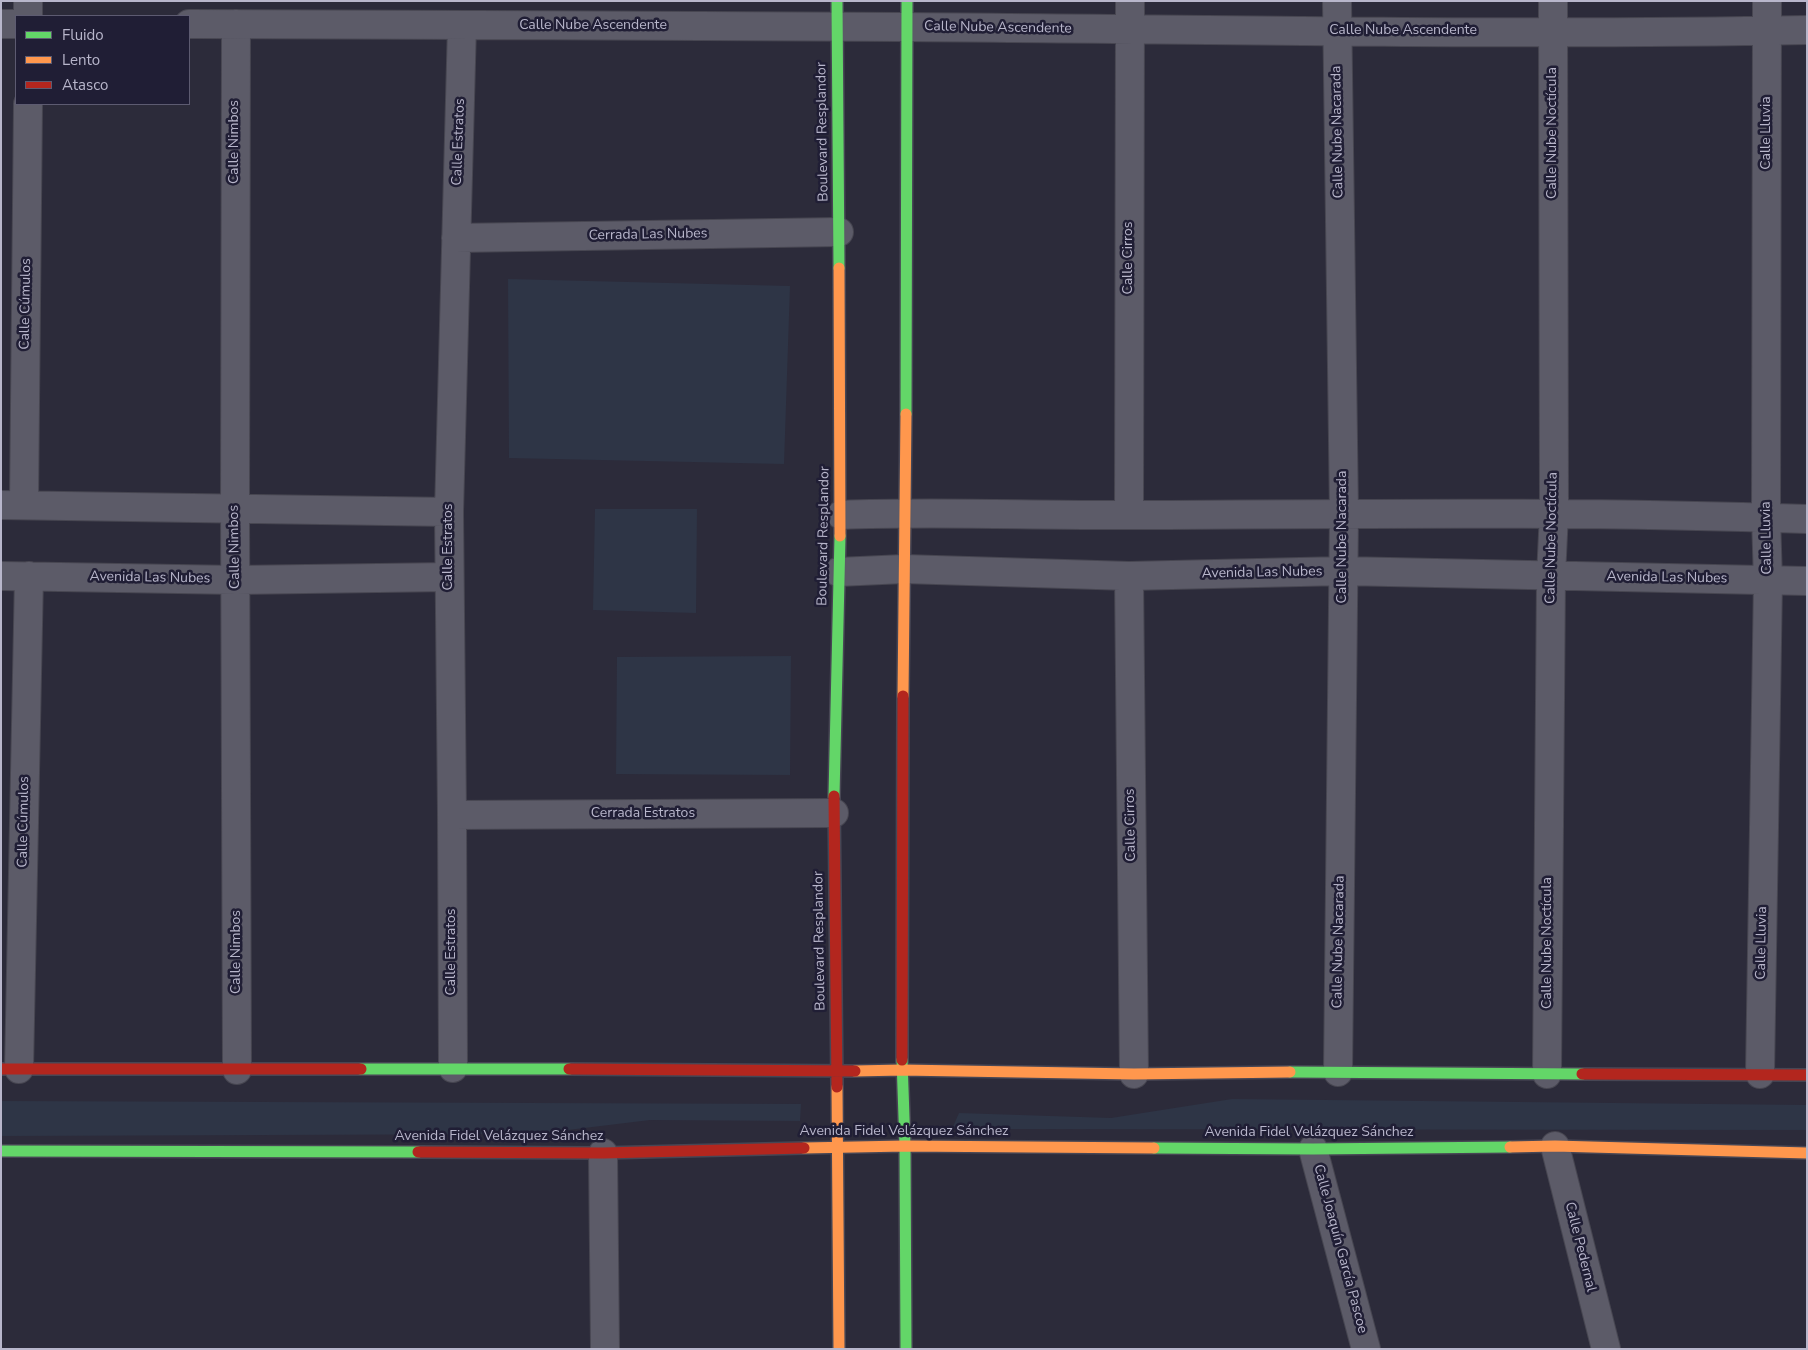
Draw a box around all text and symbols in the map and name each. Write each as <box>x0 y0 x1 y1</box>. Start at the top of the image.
legend <box>15 15 190 105</box>
street label: Calle Nube Ascendente <box>519 18 667 34</box>
street label: Calle Nube Ascendente <box>924 18 1072 38</box>
street label: Calle Nube Ascendente <box>1329 23 1477 39</box>
text: Fluido <box>62 25 104 45</box>
text: Lento <box>62 50 100 70</box>
street label: Boulevard Resplandor <box>813 62 833 202</box>
street label: Calle Nube Nacarada <box>1328 65 1348 199</box>
street label: Calle Nube Noctícula <box>1545 67 1561 199</box>
text: Atasco <box>62 75 108 95</box>
street label: Calle Lluvia <box>1759 96 1775 170</box>
street label: Calle Estratos <box>449 98 469 186</box>
street label: Calle Nimbos <box>227 100 243 184</box>
street label: Calle Cirros <box>1121 222 1137 294</box>
street label: Cerrada Las Nubes <box>588 226 708 244</box>
street label: Calle Cúmulos <box>17 258 35 350</box>
street label: Boulevard Resplandor <box>814 466 834 606</box>
street label: Calle Nube Nacarada <box>1335 471 1351 603</box>
street label: Calle Nube Noctícula <box>1542 472 1562 604</box>
street label: Calle Lluvia <box>1758 501 1776 575</box>
street label: Calle Estratos <box>441 503 457 591</box>
street label: Calle Nimbos <box>226 505 244 589</box>
street label: Avenida Las Nubes <box>1202 564 1322 582</box>
street label: Avenida Las Nubes <box>90 569 210 587</box>
street label: Avenida Las Nubes <box>1607 569 1727 587</box>
street label: Calle Cúmulos <box>15 776 33 868</box>
street label: Calle Cirros <box>1122 788 1140 862</box>
street label: Cerrada Estratos <box>591 806 695 822</box>
street label: Boulevard Resplandor <box>810 871 830 1011</box>
street label: Calle Nube Nacarada <box>1329 875 1349 1009</box>
street label: Calle Nube Noctícula <box>1540 877 1556 1009</box>
street label: Calle Lluvia <box>1753 906 1771 980</box>
street label: Calle Estratos <box>444 908 460 996</box>
street label: Calle Nimbos <box>229 910 245 994</box>
street label: Avenida Fidel Velázquez Sánchez <box>799 1124 1009 1140</box>
street label: Avenida Fidel Velázquez Sánchez <box>1204 1125 1414 1141</box>
street label: Avenida Fidel Velázquez Sánchez <box>394 1129 604 1145</box>
street label: Calle Joaquín García Pascoe <box>1309 1163 1371 1335</box>
street label: Calle Pedernal <box>1561 1200 1599 1294</box>

